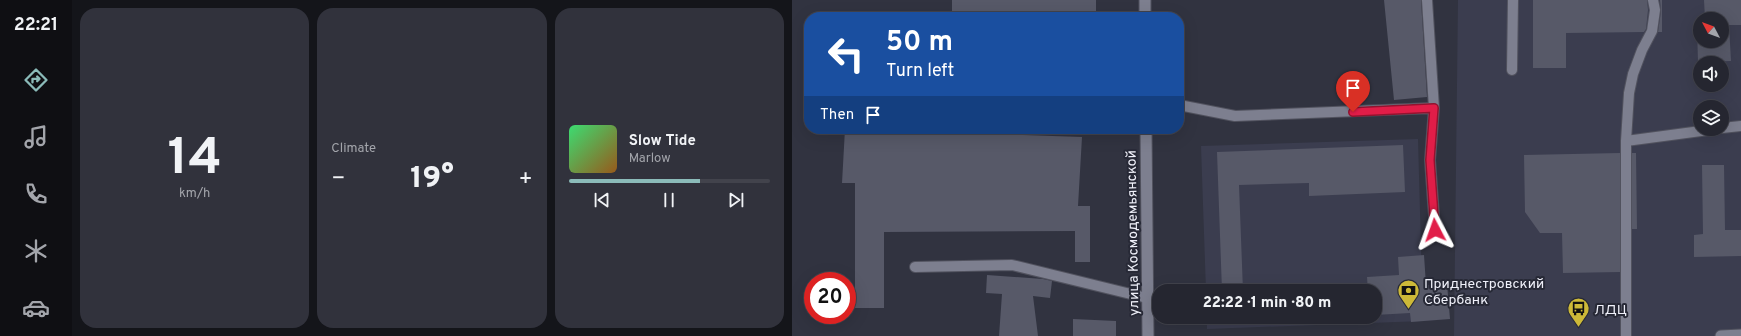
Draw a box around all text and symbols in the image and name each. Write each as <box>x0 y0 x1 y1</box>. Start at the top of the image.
north arrow <box>1693 12 1729 48</box>
map controls <box>1693 12 1729 136</box>
text: 22:21 <box>14 14 58 37</box>
text: 50 m <box>886 25 953 61</box>
icon: left <box>820 28 872 80</box>
button: sound <box>1693 56 1729 92</box>
text: Turn left <box>886 60 954 83</box>
icon: directions <box>22 66 50 94</box>
pin <box>1336 71 1370 112</box>
icon: arrive <box>1342 77 1364 99</box>
button: layers <box>1693 100 1729 136</box>
icon: arrive <box>862 104 884 126</box>
text: Then <box>820 106 854 125</box>
icon: music <box>22 123 50 151</box>
text: 14 <box>168 127 222 193</box>
text: Slow Tide <box>629 132 696 151</box>
text: Climate <box>331 141 376 157</box>
street label: улица Космодемьянской <box>1124 150 1143 316</box>
text: Marlow <box>629 151 671 167</box>
text: 19° <box>410 161 454 198</box>
text: − <box>331 166 346 193</box>
text: + <box>518 166 533 193</box>
icon: phone <box>22 180 50 208</box>
text: km/h <box>179 186 210 202</box>
icon: previous <box>591 189 613 211</box>
icon: pause <box>658 189 680 211</box>
icon: next <box>725 189 747 211</box>
position arrow <box>1414 209 1456 251</box>
icon: climate <box>22 237 50 265</box>
speed limit sign: 20 <box>804 272 856 324</box>
place label: Приднестровский Сбербанк <box>1424 276 1544 309</box>
bank icon: Приднестровский Сбербанк <box>1396 278 1422 311</box>
icon: car <box>22 294 50 322</box>
text: 22:22 · 1 min · 80 m <box>1203 294 1331 313</box>
bus stop icon: ЛДЦ <box>1566 296 1592 329</box>
place label: ЛДЦ <box>1594 302 1627 319</box>

